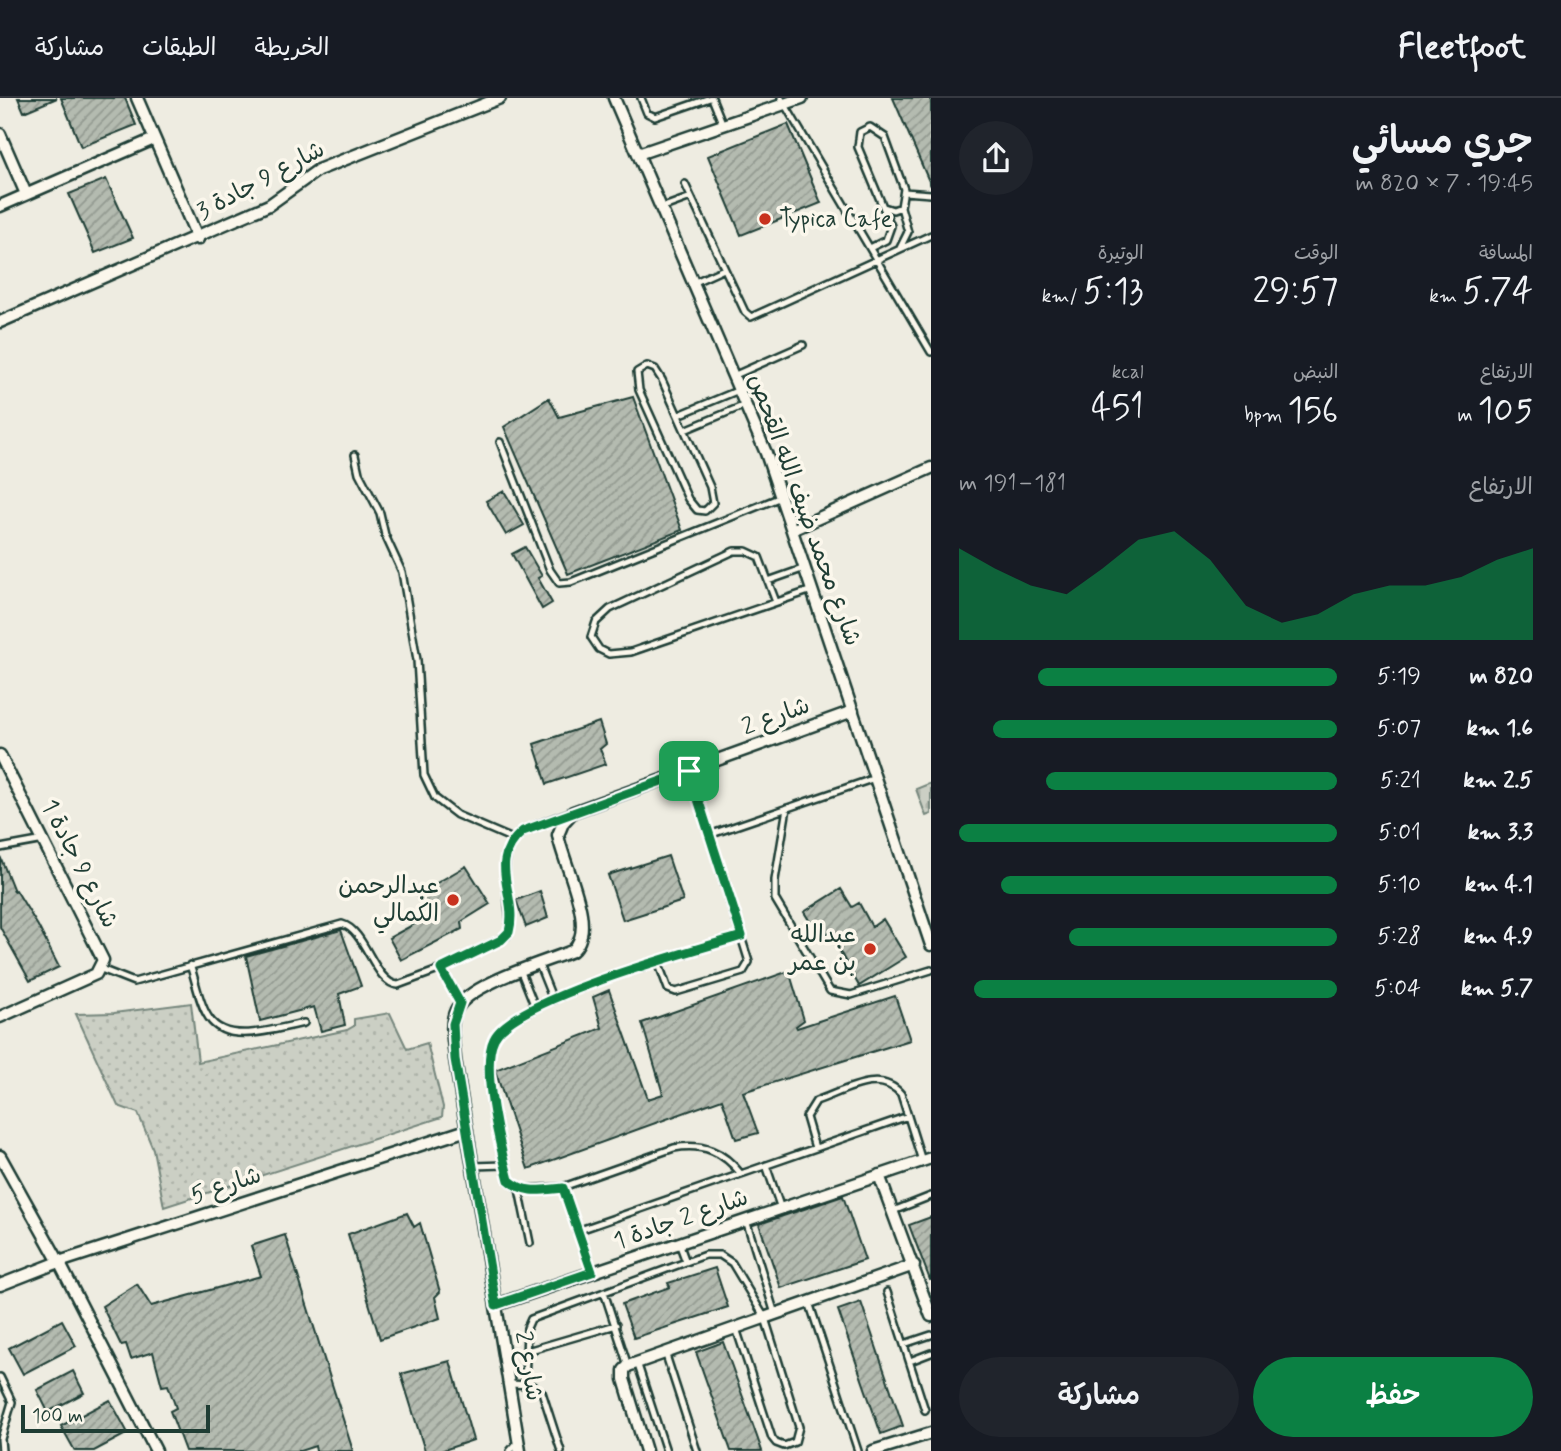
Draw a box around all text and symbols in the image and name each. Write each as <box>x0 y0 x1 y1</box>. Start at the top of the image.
text: Fleetfoot <box>1398 26 1526 70</box>
text: مشاركة <box>35 33 104 64</box>
text: الطبقات <box>142 33 217 64</box>
text: الخريطة <box>255 33 329 64</box>
text: جري مسائي <box>1352 118 1533 167</box>
button: share <box>959 121 1033 195</box>
street label: شارع 9 جادة 3 <box>192 134 330 228</box>
text: 19:45 · 7 × 820 m <box>1356 169 1533 199</box>
place label: Typica Cafe <box>779 204 892 235</box>
marker: Typica Cafe <box>757 211 773 227</box>
text: الوتيرة <box>1098 241 1144 266</box>
text: الوقت <box>1294 241 1338 266</box>
text: المسافة <box>1479 241 1533 266</box>
text: 5:13 <box>1083 269 1144 315</box>
text: 29:57 <box>1252 269 1338 315</box>
text: 5.74 <box>1462 269 1533 315</box>
text: /km <box>1042 284 1083 309</box>
text: km <box>1429 284 1462 309</box>
text: kcal <box>1112 360 1144 385</box>
text: النبض <box>1293 360 1338 385</box>
text: الارتفاع <box>1480 360 1533 385</box>
street label: شارع محمد ضيف الله القحص <box>740 370 868 650</box>
text: 451 <box>1091 385 1144 431</box>
text: 156 <box>1288 388 1338 434</box>
text: 105 <box>1478 388 1533 434</box>
text: bpm <box>1244 403 1288 428</box>
text: m <box>1458 403 1478 428</box>
text: 181–191 m <box>959 469 1066 499</box>
text: الارتفاع <box>1469 473 1533 503</box>
text: 5:19 <box>1377 662 1421 692</box>
text: 820 m <box>1470 662 1533 692</box>
street label: شارع 2 <box>738 690 814 744</box>
text: 5:07 <box>1377 714 1421 744</box>
text: 1.6 km <box>1466 714 1533 744</box>
pin <box>659 741 719 801</box>
icon: arrive <box>670 752 708 790</box>
text: 5:21 <box>1380 766 1421 796</box>
text: 2.5 km <box>1463 766 1533 796</box>
street label: شارع 9 جادة 1 <box>33 794 125 934</box>
text: 5:01 <box>1378 818 1421 848</box>
text: 3.3 km <box>1468 818 1533 848</box>
text: 5:10 <box>1378 870 1421 900</box>
text: 4.1 km <box>1465 870 1533 900</box>
place label: عبدالرحمن الكمالي <box>338 871 439 934</box>
marker: عبدالرحمن الكمالي <box>445 892 461 908</box>
place label: عبدالله بن عمر <box>787 920 856 979</box>
text: 5:28 <box>1377 922 1421 952</box>
text: 4.9 km <box>1464 922 1533 952</box>
marker: عبدالله بن عمر <box>862 941 878 957</box>
text: 5:04 <box>1374 974 1421 1004</box>
text: 5.7 km <box>1461 974 1533 1004</box>
street label: شارع 5 <box>187 1160 265 1212</box>
street label: شارع 2 جادة 1 <box>610 1182 752 1258</box>
street label: شارع 2 <box>507 1329 549 1403</box>
button: مشاركة <box>959 1357 1239 1437</box>
button: حفظ <box>1253 1357 1533 1437</box>
scale bar <box>21 1402 210 1434</box>
text: 100 m <box>32 1404 83 1429</box>

